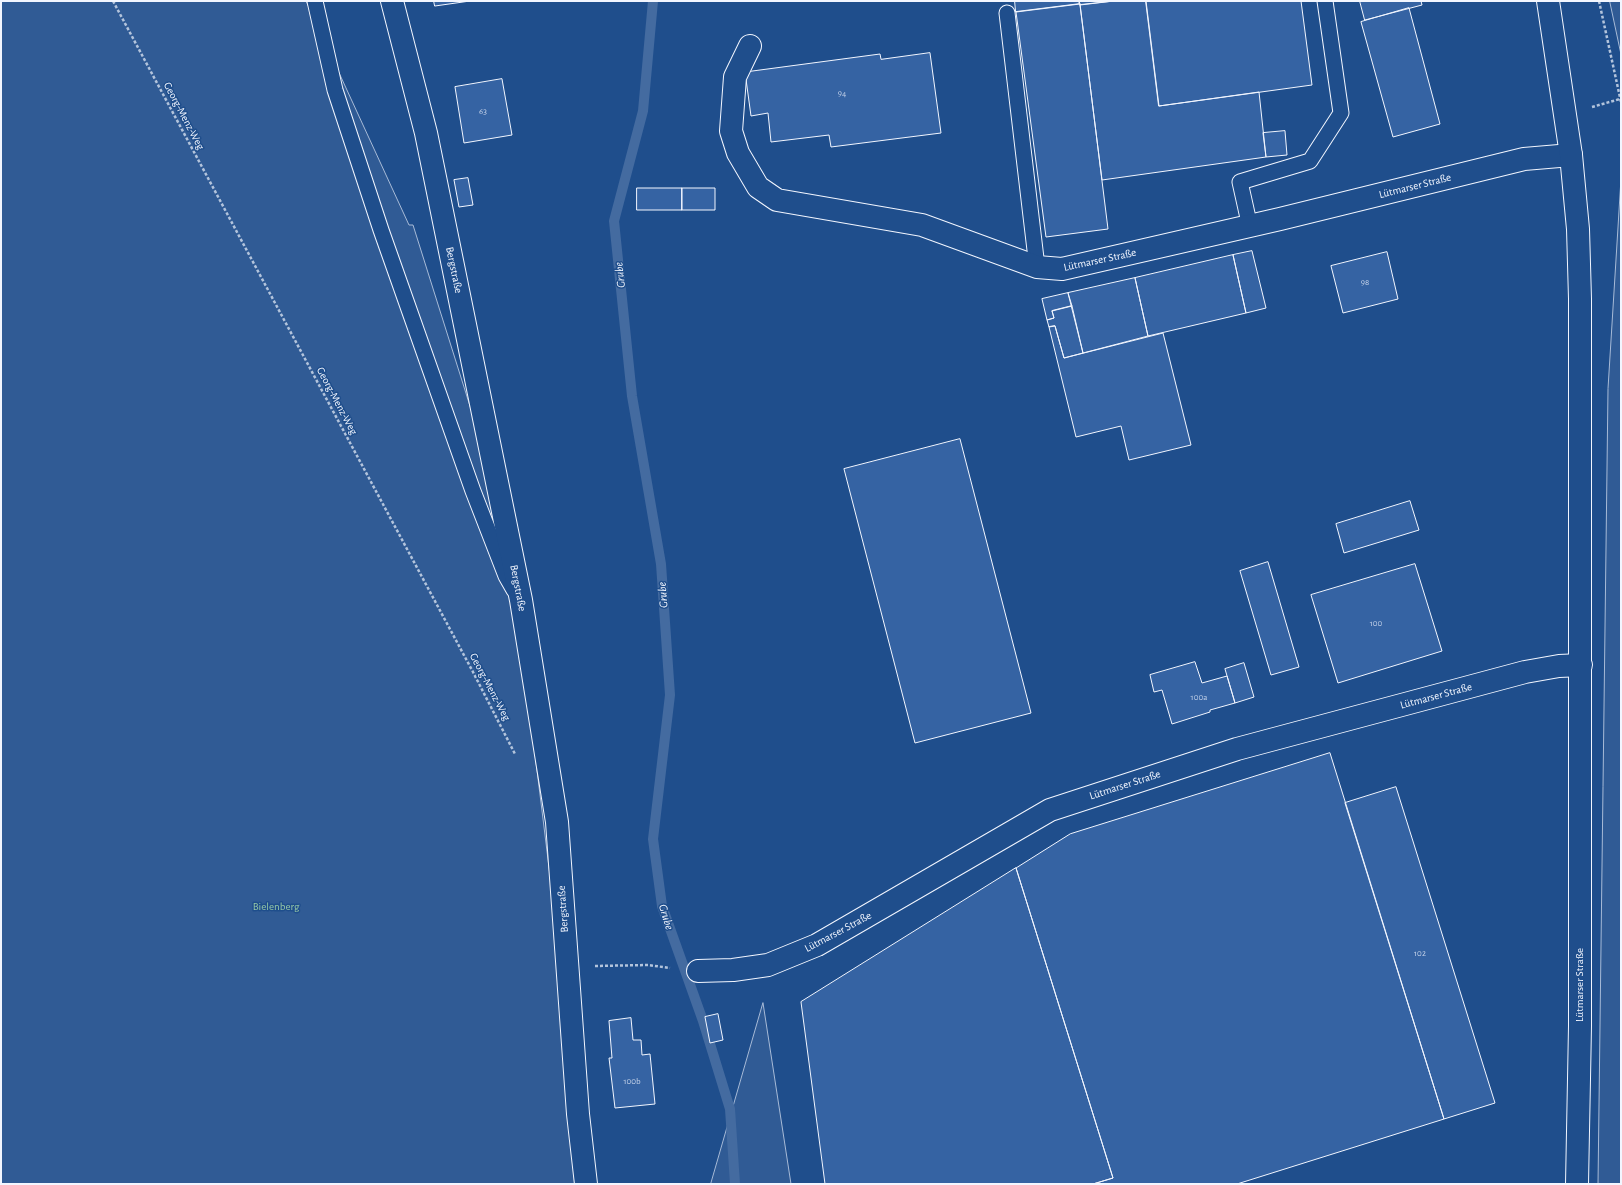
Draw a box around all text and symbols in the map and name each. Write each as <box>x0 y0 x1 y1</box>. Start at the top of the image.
street label: Georg-Menz-Weg <box>161 80 207 152</box>
house number: 94 <box>838 88 846 98</box>
house number: 63 <box>479 106 487 116</box>
street label: Lütmarser Straße <box>1378 171 1452 201</box>
street label: Bergstraße <box>443 246 465 294</box>
street label: Lütmarser Straße <box>1062 246 1138 274</box>
water label: Grube <box>611 261 629 289</box>
house number: 98 <box>1361 277 1369 287</box>
street label: Georg-Menz-Weg <box>314 365 360 437</box>
street label: Bergstraße <box>507 564 529 612</box>
water label: Grube <box>655 582 671 608</box>
house number: 100 <box>1370 618 1382 628</box>
street label: Georg-Menz-Weg <box>467 651 513 723</box>
street label: Lütmarser Straße <box>1399 680 1473 712</box>
house number: 100a <box>1191 692 1207 702</box>
street label: Lütmarser Straße <box>1088 767 1162 803</box>
street label: Bergstraße <box>555 885 571 933</box>
park label: Bielenberg <box>253 900 299 914</box>
water label: Grube <box>655 902 677 932</box>
street label: Lütmarser Straße <box>802 909 874 955</box>
house number: 102 <box>1414 948 1426 958</box>
street label: Lütmarser Straße <box>1573 948 1587 1022</box>
house number: 100b <box>623 1076 641 1086</box>

